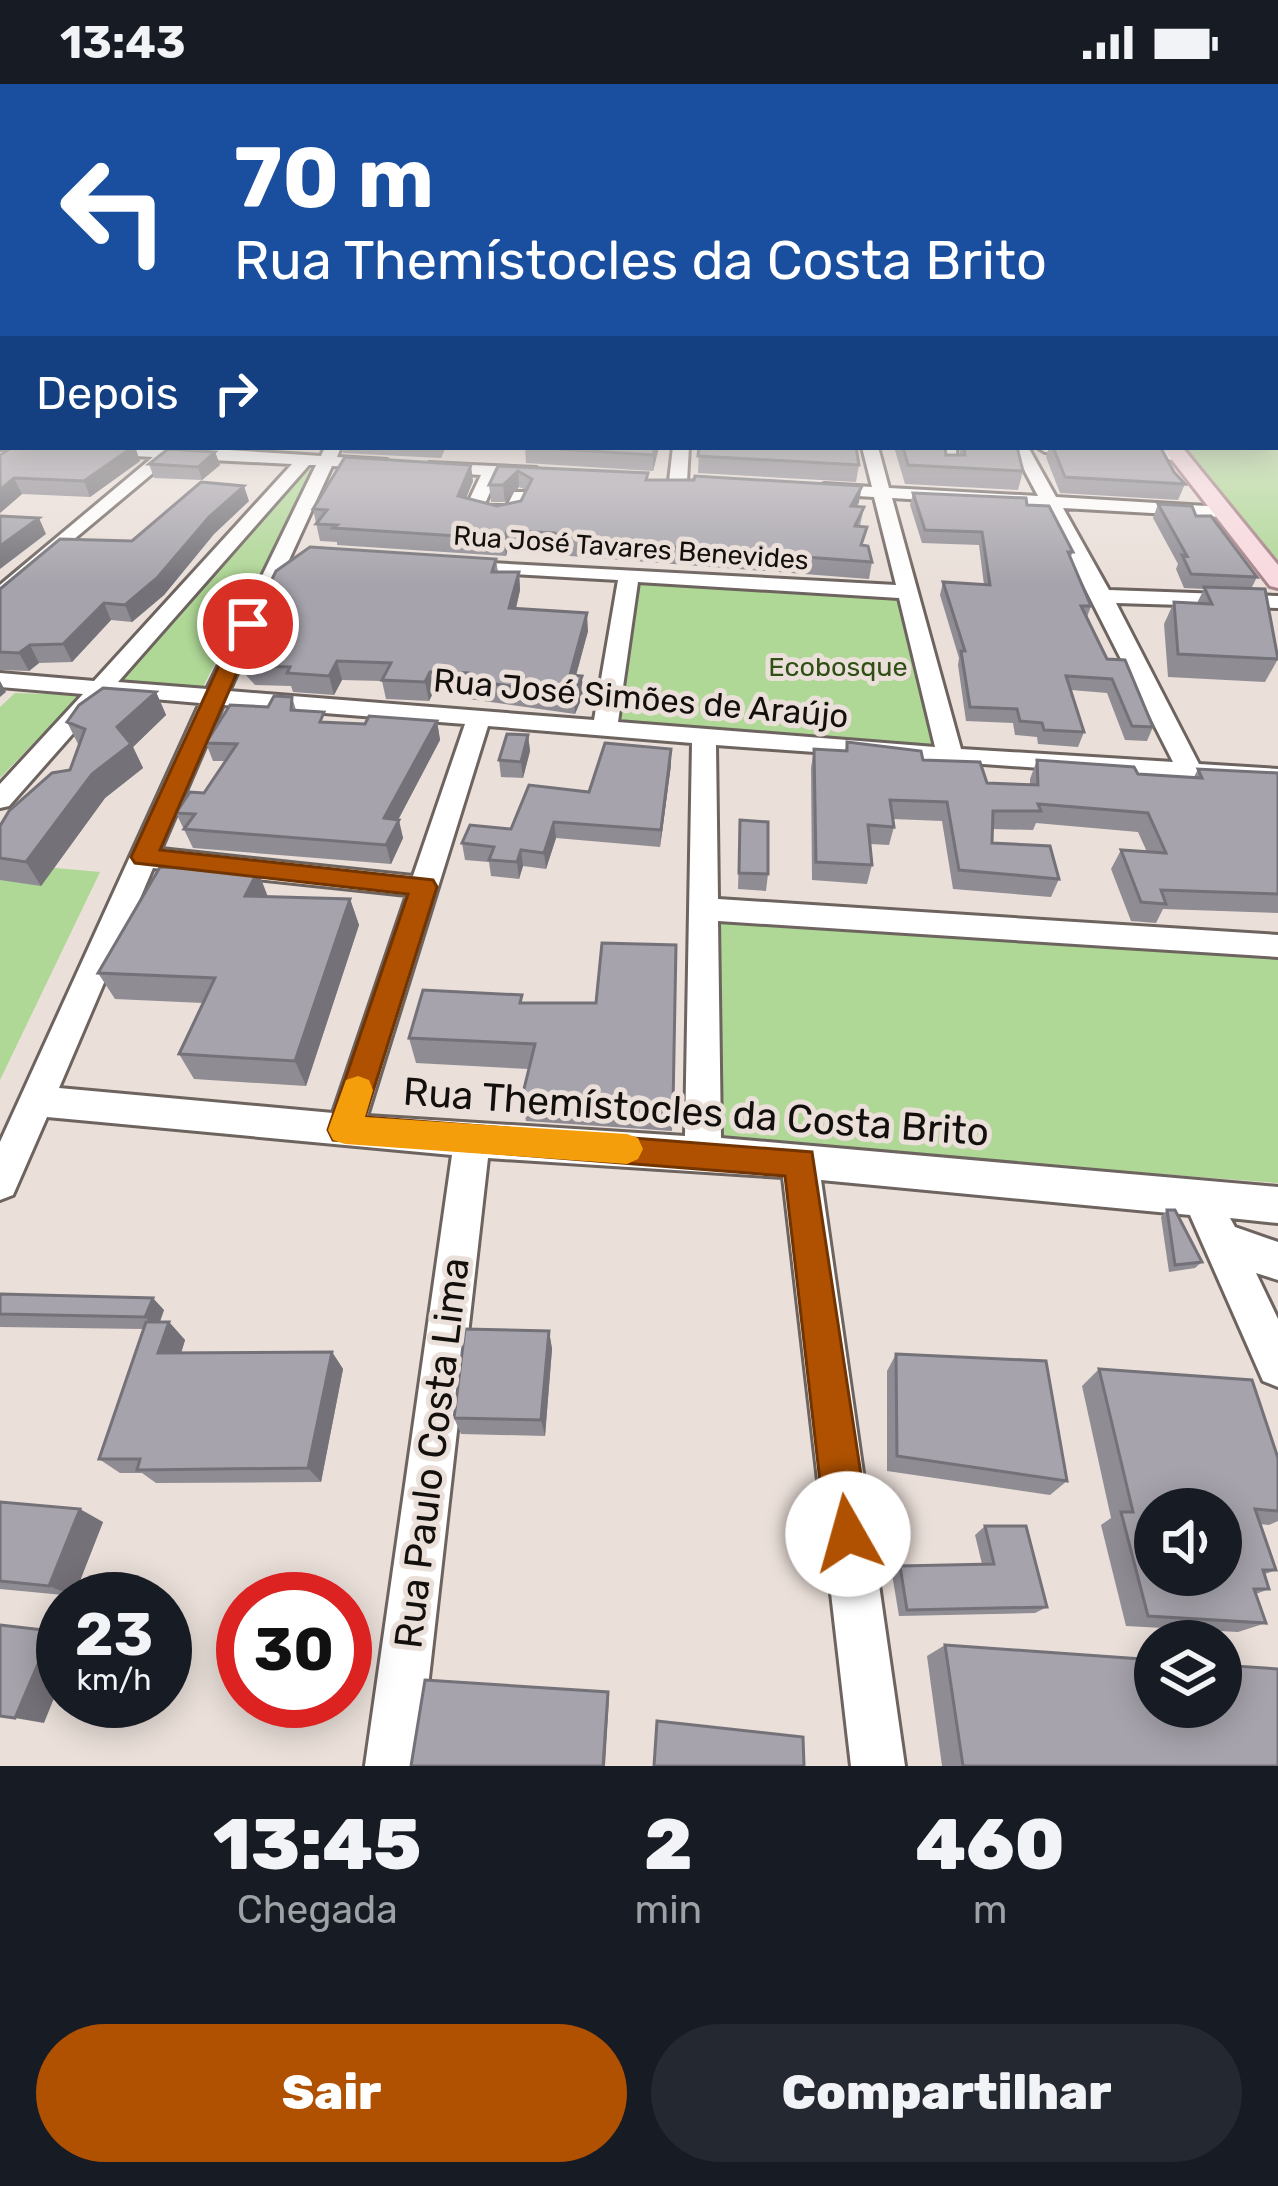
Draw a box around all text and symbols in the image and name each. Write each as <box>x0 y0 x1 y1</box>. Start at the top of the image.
text: 13:43 <box>60 16 186 69</box>
text: 70 m <box>234 128 434 228</box>
icon: left <box>36 132 192 288</box>
text: Rua Themístocles da Costa Brito <box>234 229 1047 293</box>
icon: right <box>203 360 269 426</box>
text: Depois <box>36 367 179 420</box>
street label: Rua José Tavares Benevides <box>452 520 810 576</box>
pin <box>197 573 299 675</box>
icon: arrive <box>215 591 281 657</box>
park label: Ecobosque <box>768 651 908 683</box>
street label: Rua José Simões de Araújo <box>432 660 850 736</box>
street label: Rua Themístocles da Costa Brito <box>402 1069 990 1155</box>
street label: Rua Paulo Costa Lima <box>385 1255 479 1651</box>
position arrow <box>785 1471 911 1597</box>
map controls <box>1134 1488 1242 1728</box>
button: sound <box>1134 1488 1242 1596</box>
speed limit sign: 30 <box>216 1572 372 1728</box>
text: 23 <box>75 1599 153 1670</box>
button: layers <box>1134 1620 1242 1728</box>
text: km/h <box>77 1662 151 1698</box>
text: 13:45 <box>213 1802 421 1887</box>
text: 2 <box>644 1802 693 1887</box>
text: 460 <box>915 1802 1065 1887</box>
text: Chegada <box>237 1887 398 1933</box>
text: min <box>634 1887 702 1933</box>
text: m <box>973 1887 1007 1933</box>
button: Sair <box>36 2024 627 2162</box>
button: Compartilhar <box>651 2024 1242 2162</box>

